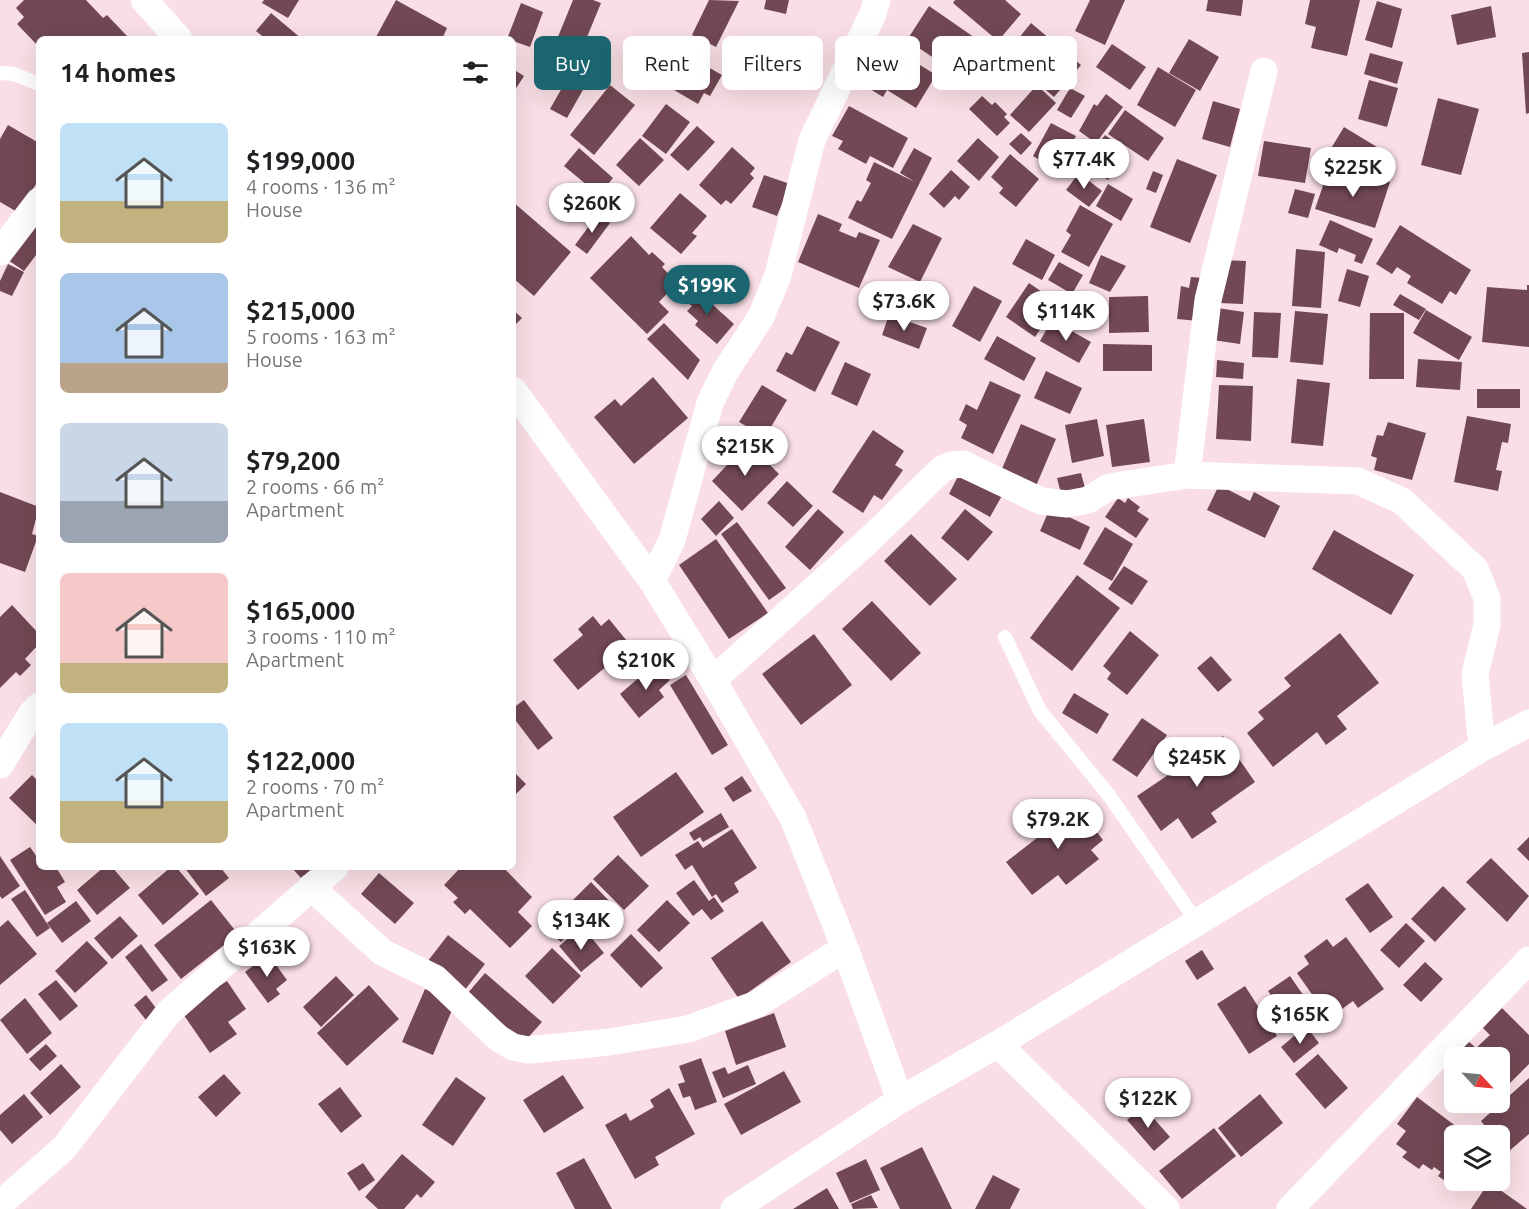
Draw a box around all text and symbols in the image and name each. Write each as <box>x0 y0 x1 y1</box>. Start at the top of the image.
chip: Buy <box>534 36 611 90</box>
chip: Rent <box>623 36 710 90</box>
chip: Filters <box>722 36 823 90</box>
chip: New <box>835 36 920 90</box>
chip: Apartment <box>932 36 1077 90</box>
icon: filters <box>459 56 492 89</box>
text: 14 homes <box>60 58 176 87</box>
pin: $77.4K <box>1035 139 1133 190</box>
text: $199,000 <box>246 146 355 175</box>
icon: home <box>108 147 180 219</box>
text: $77.4K <box>1052 147 1116 170</box>
pin: $225K <box>1311 147 1395 198</box>
text: $225K <box>1324 155 1382 178</box>
text: 4 rooms · 136 m² <box>246 175 396 198</box>
pin: $260K <box>550 183 634 234</box>
text: $260K <box>563 191 621 214</box>
text: House <box>246 198 303 221</box>
pin: $199K <box>665 265 749 316</box>
text: $199K <box>678 273 736 296</box>
pin: $73.6K <box>855 281 953 332</box>
text: $73.6K <box>872 289 936 312</box>
pin: $114K <box>1024 291 1108 342</box>
text: $215,000 <box>246 296 355 325</box>
icon: home <box>108 297 180 369</box>
text: $114K <box>1037 299 1095 322</box>
text: 5 rooms · 163 m² <box>246 325 396 348</box>
text: House <box>246 348 303 371</box>
pin: $215K <box>703 426 787 477</box>
text: $215K <box>716 434 774 457</box>
text: $79,200 <box>246 446 340 475</box>
icon: home <box>108 447 180 519</box>
text: 2 rooms · 66 m² <box>246 475 384 498</box>
text: Apartment <box>246 498 344 521</box>
text: $165,000 <box>246 596 355 625</box>
icon: home <box>108 597 180 669</box>
text: 3 rooms · 110 m² <box>246 625 396 648</box>
pin: $210K <box>604 640 688 691</box>
text: Apartment <box>246 648 344 671</box>
text: $210K <box>617 648 675 671</box>
pin: $245K <box>1155 737 1239 788</box>
text: $245K <box>1168 745 1226 768</box>
text: $122,000 <box>246 746 355 775</box>
icon: home <box>108 747 180 819</box>
text: 2 rooms · 70 m² <box>246 775 384 798</box>
text: Apartment <box>246 798 344 821</box>
pin: $79.2K <box>1009 799 1107 850</box>
text: $79.2K <box>1026 807 1090 830</box>
pin: $134K <box>539 900 623 951</box>
text: $134K <box>552 908 610 931</box>
pin: $163K <box>225 927 309 978</box>
text: $163K <box>238 935 296 958</box>
pin: $165K <box>1258 994 1342 1045</box>
text: $165K <box>1271 1002 1329 1025</box>
north arrow <box>1444 1047 1510 1113</box>
map controls <box>1444 1047 1510 1191</box>
pin: $122K <box>1106 1078 1190 1129</box>
text: $122K <box>1119 1086 1177 1109</box>
button: layers <box>1444 1125 1510 1191</box>

